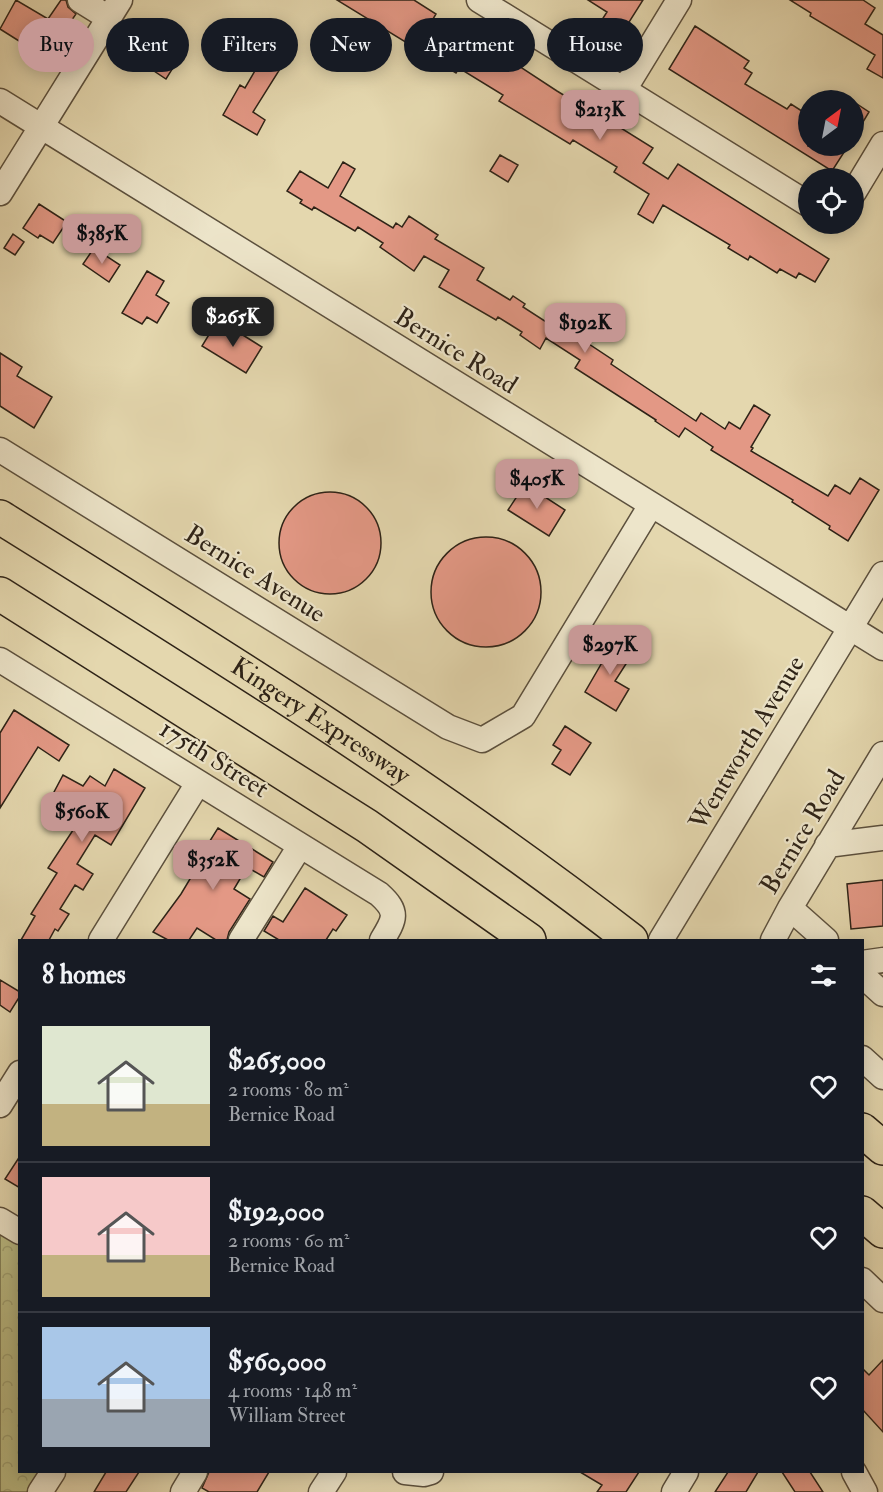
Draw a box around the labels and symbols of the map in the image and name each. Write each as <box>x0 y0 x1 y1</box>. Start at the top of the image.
pin: $213K <box>558 90 642 141</box>
north arrow <box>798 90 864 156</box>
pin: $385K <box>60 214 144 265</box>
pin: $265K <box>191 297 275 348</box>
street label: Bernice Road <box>389 301 524 401</box>
pin: $192K <box>543 303 627 354</box>
pin: $405K <box>495 459 579 510</box>
street label: Bernice Avenue <box>179 518 331 630</box>
pin: $297K <box>568 625 652 676</box>
street label: Kingery Expressway <box>225 650 417 792</box>
street label: Wentworth Avenue <box>682 650 812 837</box>
street label: 175th Street <box>153 713 275 805</box>
street label: Bernice Road <box>753 764 853 900</box>
pin: $560K <box>40 792 124 843</box>
pin: $352K <box>171 840 255 891</box>

